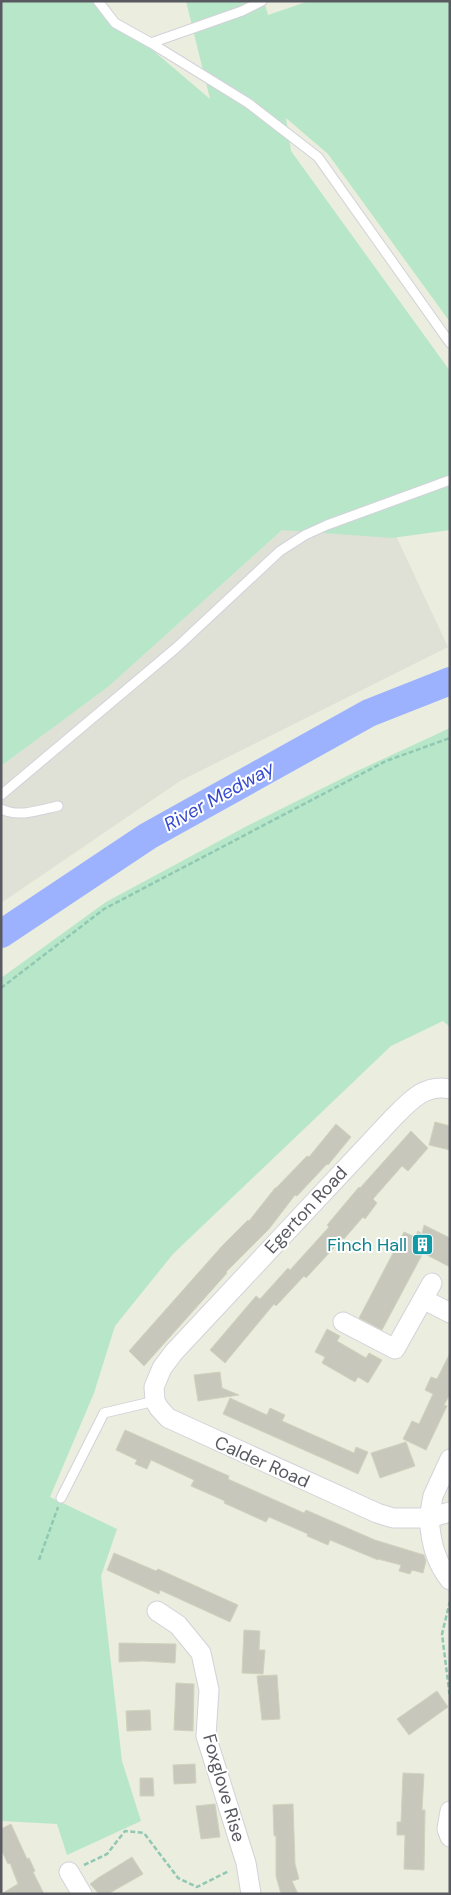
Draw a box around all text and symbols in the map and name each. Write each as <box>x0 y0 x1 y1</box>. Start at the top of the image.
water label: River Medway <box>159 755 280 837</box>
street label: Egerton Road <box>259 1161 353 1259</box>
place label: Finch Hall <box>327 1233 407 1257</box>
building icon: Finch Hall <box>411 1233 435 1257</box>
street label: Calder Road <box>211 1430 313 1494</box>
street label: Foxglove Rise <box>197 1731 251 1845</box>

